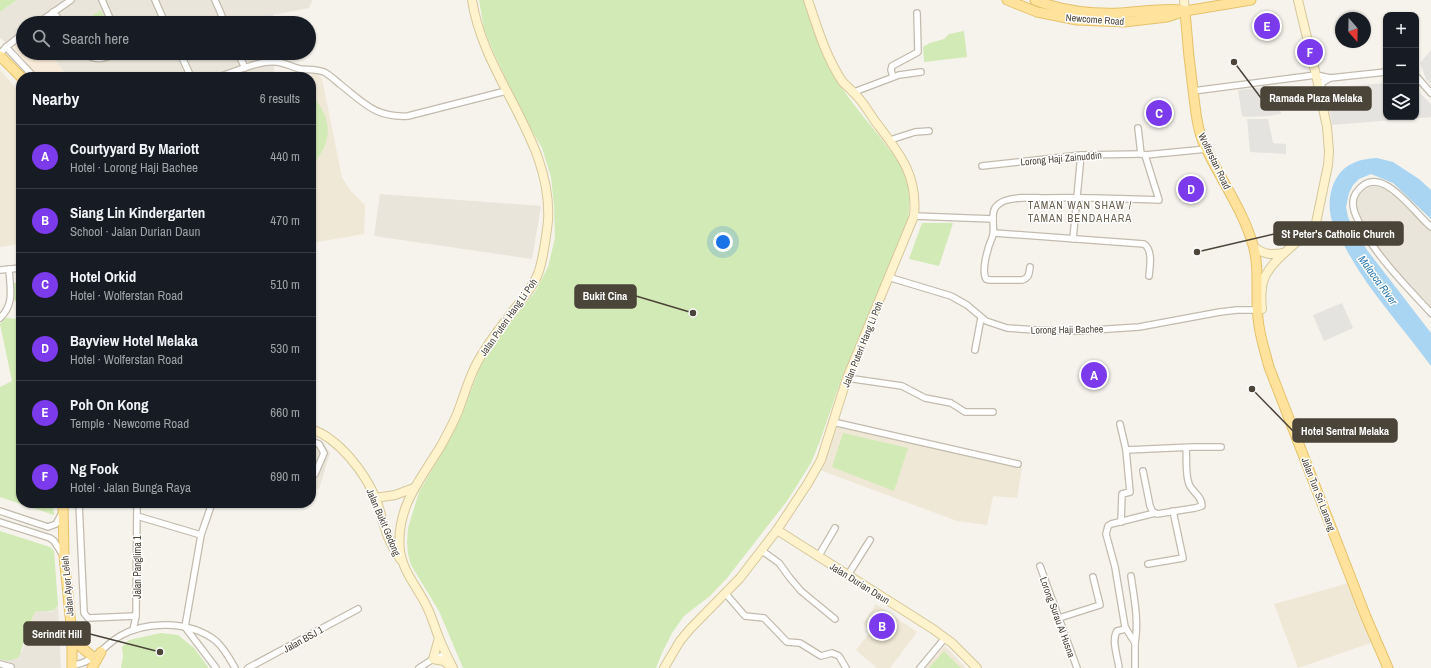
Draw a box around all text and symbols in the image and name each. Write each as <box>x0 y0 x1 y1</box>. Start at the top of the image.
street label: Newcome Road <box>1065 11 1125 28</box>
pin: E <box>1254 11 1280 41</box>
north arrow <box>1335 12 1371 48</box>
map controls <box>1383 12 1419 120</box>
button: + <box>1383 12 1419 48</box>
search box <box>16 16 316 60</box>
icon: search <box>30 27 52 49</box>
text: Search here <box>62 28 129 49</box>
pin: F <box>1297 37 1323 67</box>
button: − <box>1383 48 1419 84</box>
button: layers <box>1383 84 1419 120</box>
text: Nearby <box>32 87 79 110</box>
callout: Ramada Plaza Melaka <box>1261 87 1371 110</box>
text: 6 results <box>260 90 300 107</box>
text: Ramada Plaza Melaka <box>1269 91 1363 105</box>
pin: C <box>1146 98 1172 128</box>
street label: Wolferstan Road <box>1195 131 1234 191</box>
text: Courtyyard By Mariott <box>70 138 199 159</box>
text: A <box>41 148 49 165</box>
text: 440 m <box>270 148 300 165</box>
street label: Lorong Haji Zainuddin <box>1020 148 1102 169</box>
text: Hotel · Lorong Haji Bachee <box>70 159 198 176</box>
pin: D <box>1178 174 1204 204</box>
district label: TAMAN WAN SHAW / TAMAN BENDAHARA <box>1028 198 1132 225</box>
text: Siang Lin Kindergarten <box>70 202 205 223</box>
text: B <box>41 212 49 229</box>
text: 470 m <box>270 212 300 229</box>
callout: St Peter's Catholic Church <box>1274 222 1403 245</box>
text: School · Jalan Durian Daun <box>70 223 200 240</box>
text: St Peter's Catholic Church <box>1281 227 1395 241</box>
your location <box>713 232 733 252</box>
water label: Malacca River <box>1355 253 1401 308</box>
text: Hotel Orkid <box>70 266 136 287</box>
text: C <box>41 276 49 293</box>
text: 510 m <box>270 276 300 293</box>
street label: Jalan Puteri Hang Li Poh <box>477 276 540 359</box>
callout: Bukit Cina <box>575 285 636 308</box>
text: Hotel · Wolferstan Road <box>70 287 183 304</box>
text: Bukit Cina <box>583 289 627 303</box>
street label: Jalan Puteri Hang Li Poh <box>839 299 886 389</box>
street label: Lorong Haji Bachee <box>1031 322 1104 337</box>
text: Bayview Hotel Melaka <box>70 330 198 351</box>
text: D <box>41 340 49 357</box>
text: 530 m <box>270 340 300 357</box>
text: Hotel · Wolferstan Road <box>70 351 183 368</box>
pin: A <box>1081 360 1107 390</box>
text: Poh On Kong <box>70 394 149 415</box>
text: E <box>41 404 49 421</box>
text: 660 m <box>270 404 300 421</box>
text: Temple · Newcome Road <box>70 415 189 432</box>
callout: Hotel Sentral Melaka <box>1293 419 1397 442</box>
text: Hotel Sentral Melaka <box>1301 424 1389 438</box>
street label: Jalan Tun Sri Lanang <box>1299 456 1339 533</box>
text: Ng Fook <box>70 458 119 479</box>
text: F <box>42 468 48 485</box>
text: 690 m <box>270 468 300 485</box>
text: Hotel · Jalan Bunga Raya <box>70 479 191 496</box>
street label: Jalan Bukit Gedong <box>363 487 404 558</box>
street label: Jalan Panglima 1 <box>131 535 144 599</box>
street label: Jalan Ayer Leleh <box>58 555 77 617</box>
street label: Jalan Durian Daun <box>827 560 892 607</box>
street label: Lorong Surau Al Husna <box>1037 575 1078 660</box>
pin: B <box>869 611 895 641</box>
callout: Serindit Hill <box>24 622 90 645</box>
street label: Jalan BSJ 1 <box>281 623 326 656</box>
text: Serindit Hill <box>32 627 82 641</box>

